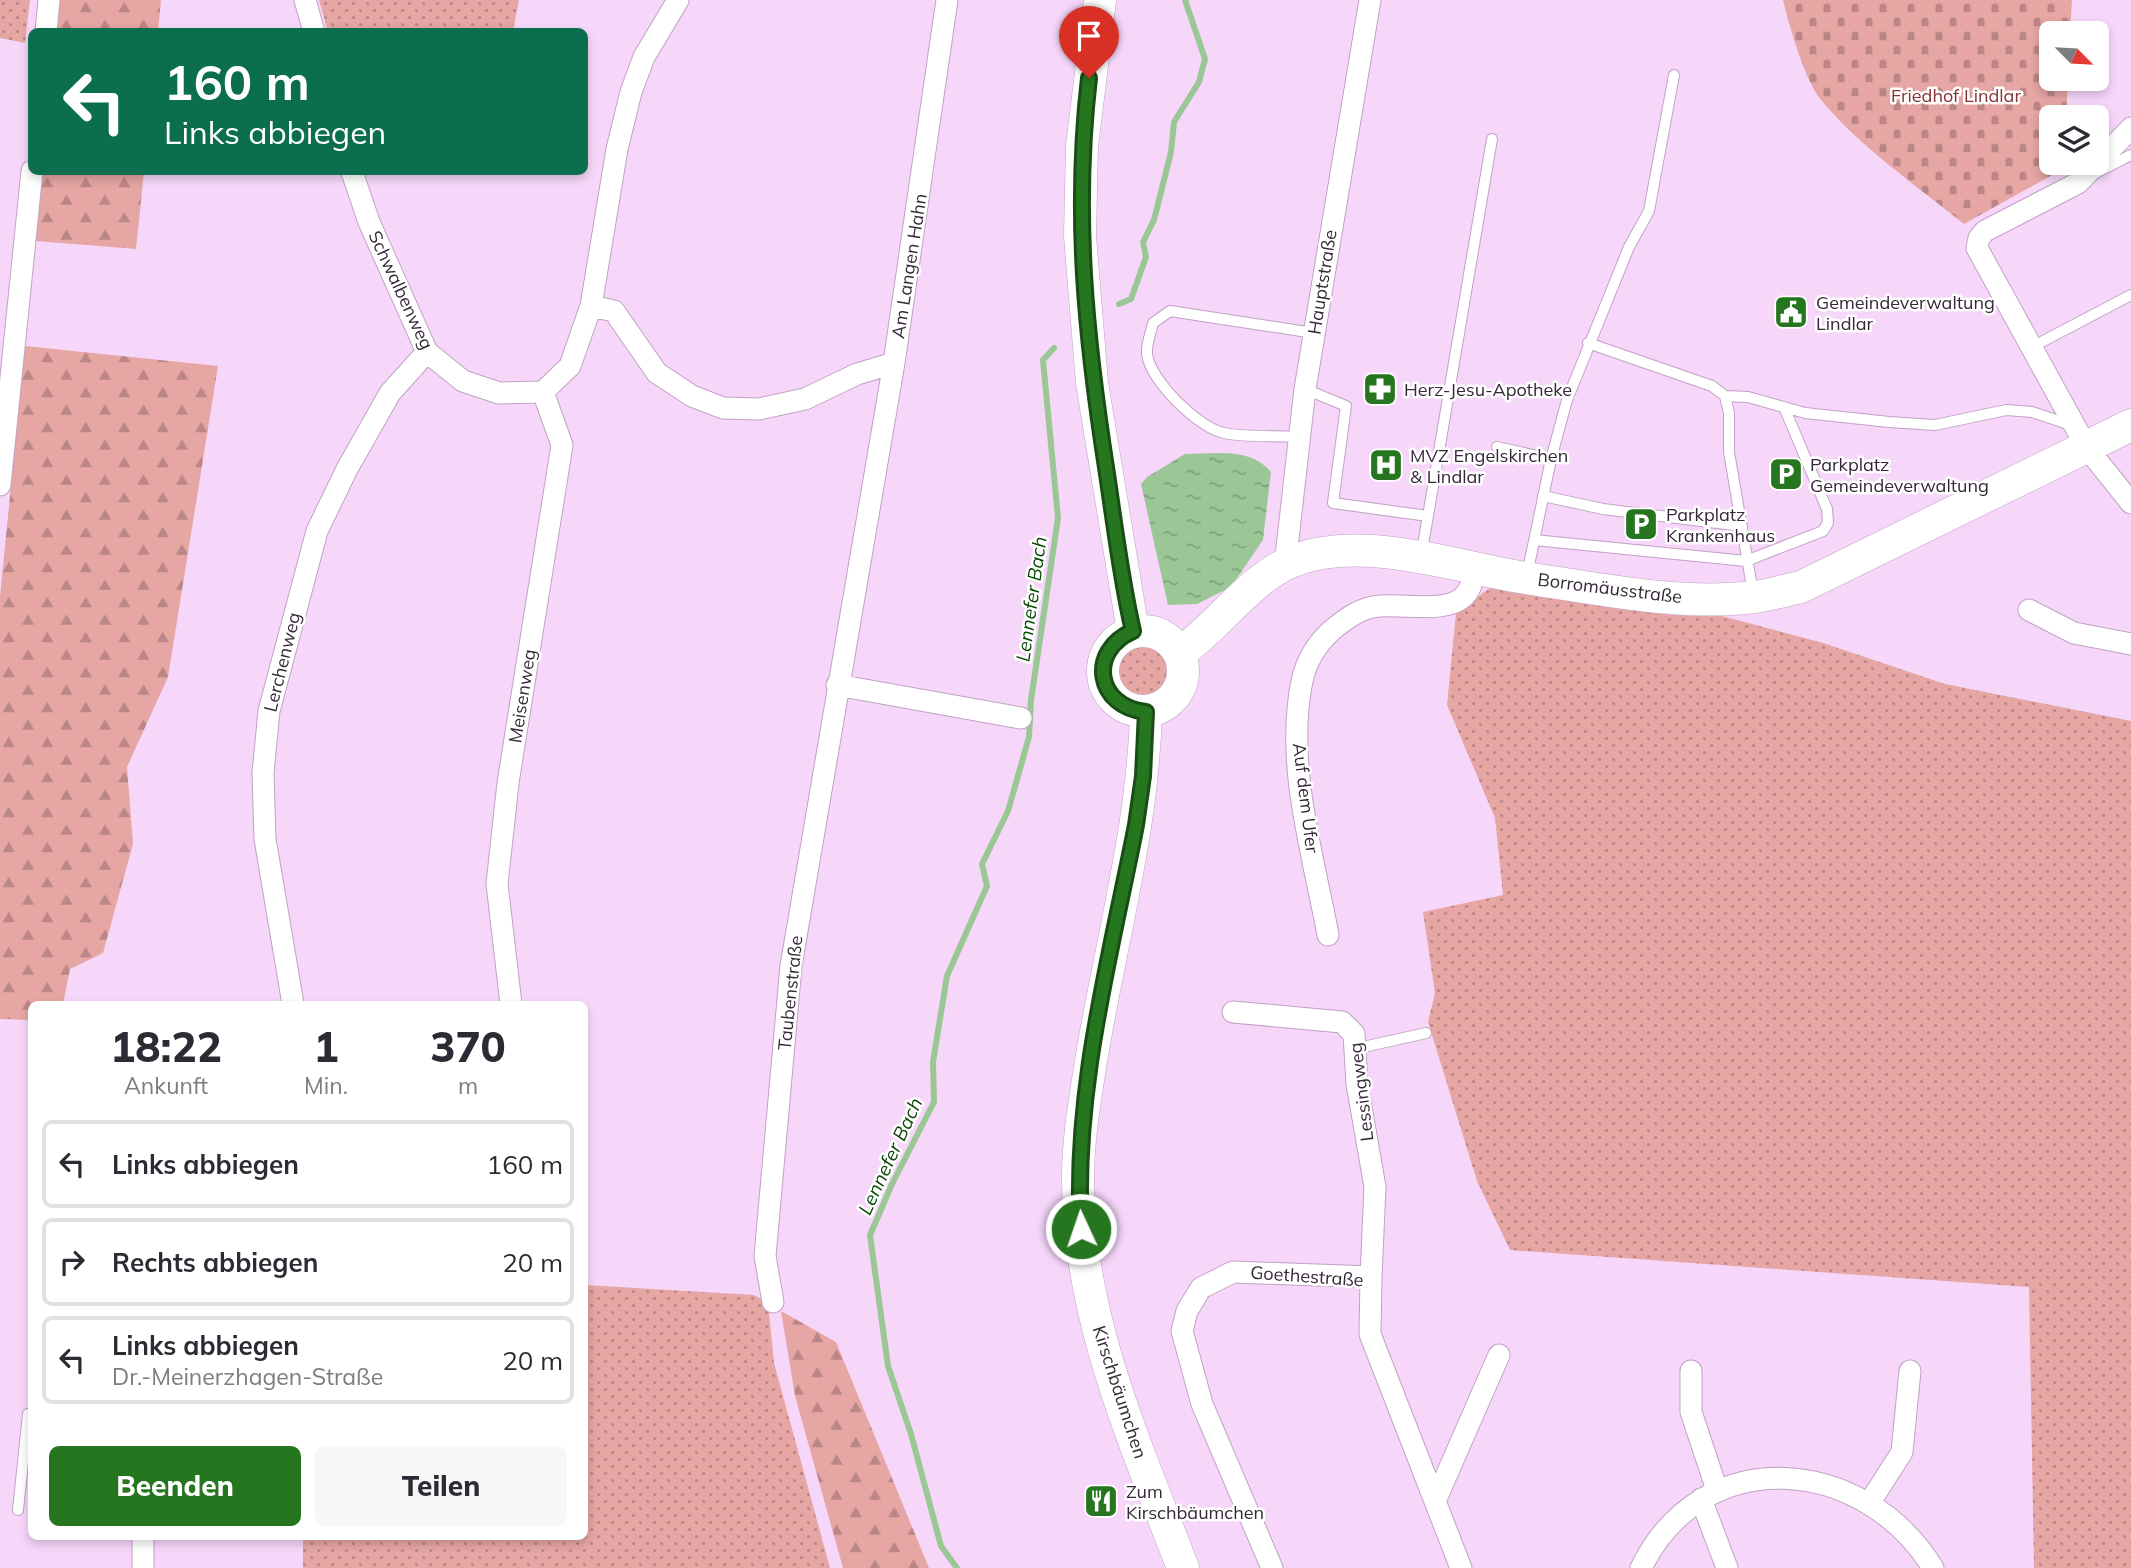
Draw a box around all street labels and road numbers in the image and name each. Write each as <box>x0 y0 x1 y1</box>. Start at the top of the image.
street label: Am Langen Hahn <box>886 192 932 340</box>
street label: Schwalbenweg <box>363 227 439 353</box>
street label: Hauptstraße <box>1302 228 1342 336</box>
street label: Borromäusstraße <box>1537 568 1683 608</box>
street label: Lerchenweg <box>259 610 305 714</box>
street label: Meisenweg <box>503 647 541 745</box>
street label: Auf dem Ufer <box>1288 742 1324 855</box>
street label: Taubenstraße <box>773 934 807 1052</box>
street label: Lessingweg <box>1344 1041 1378 1143</box>
street label: Goethestraße <box>1250 1261 1364 1291</box>
street label: Kirschbäumchen <box>1088 1323 1152 1461</box>

